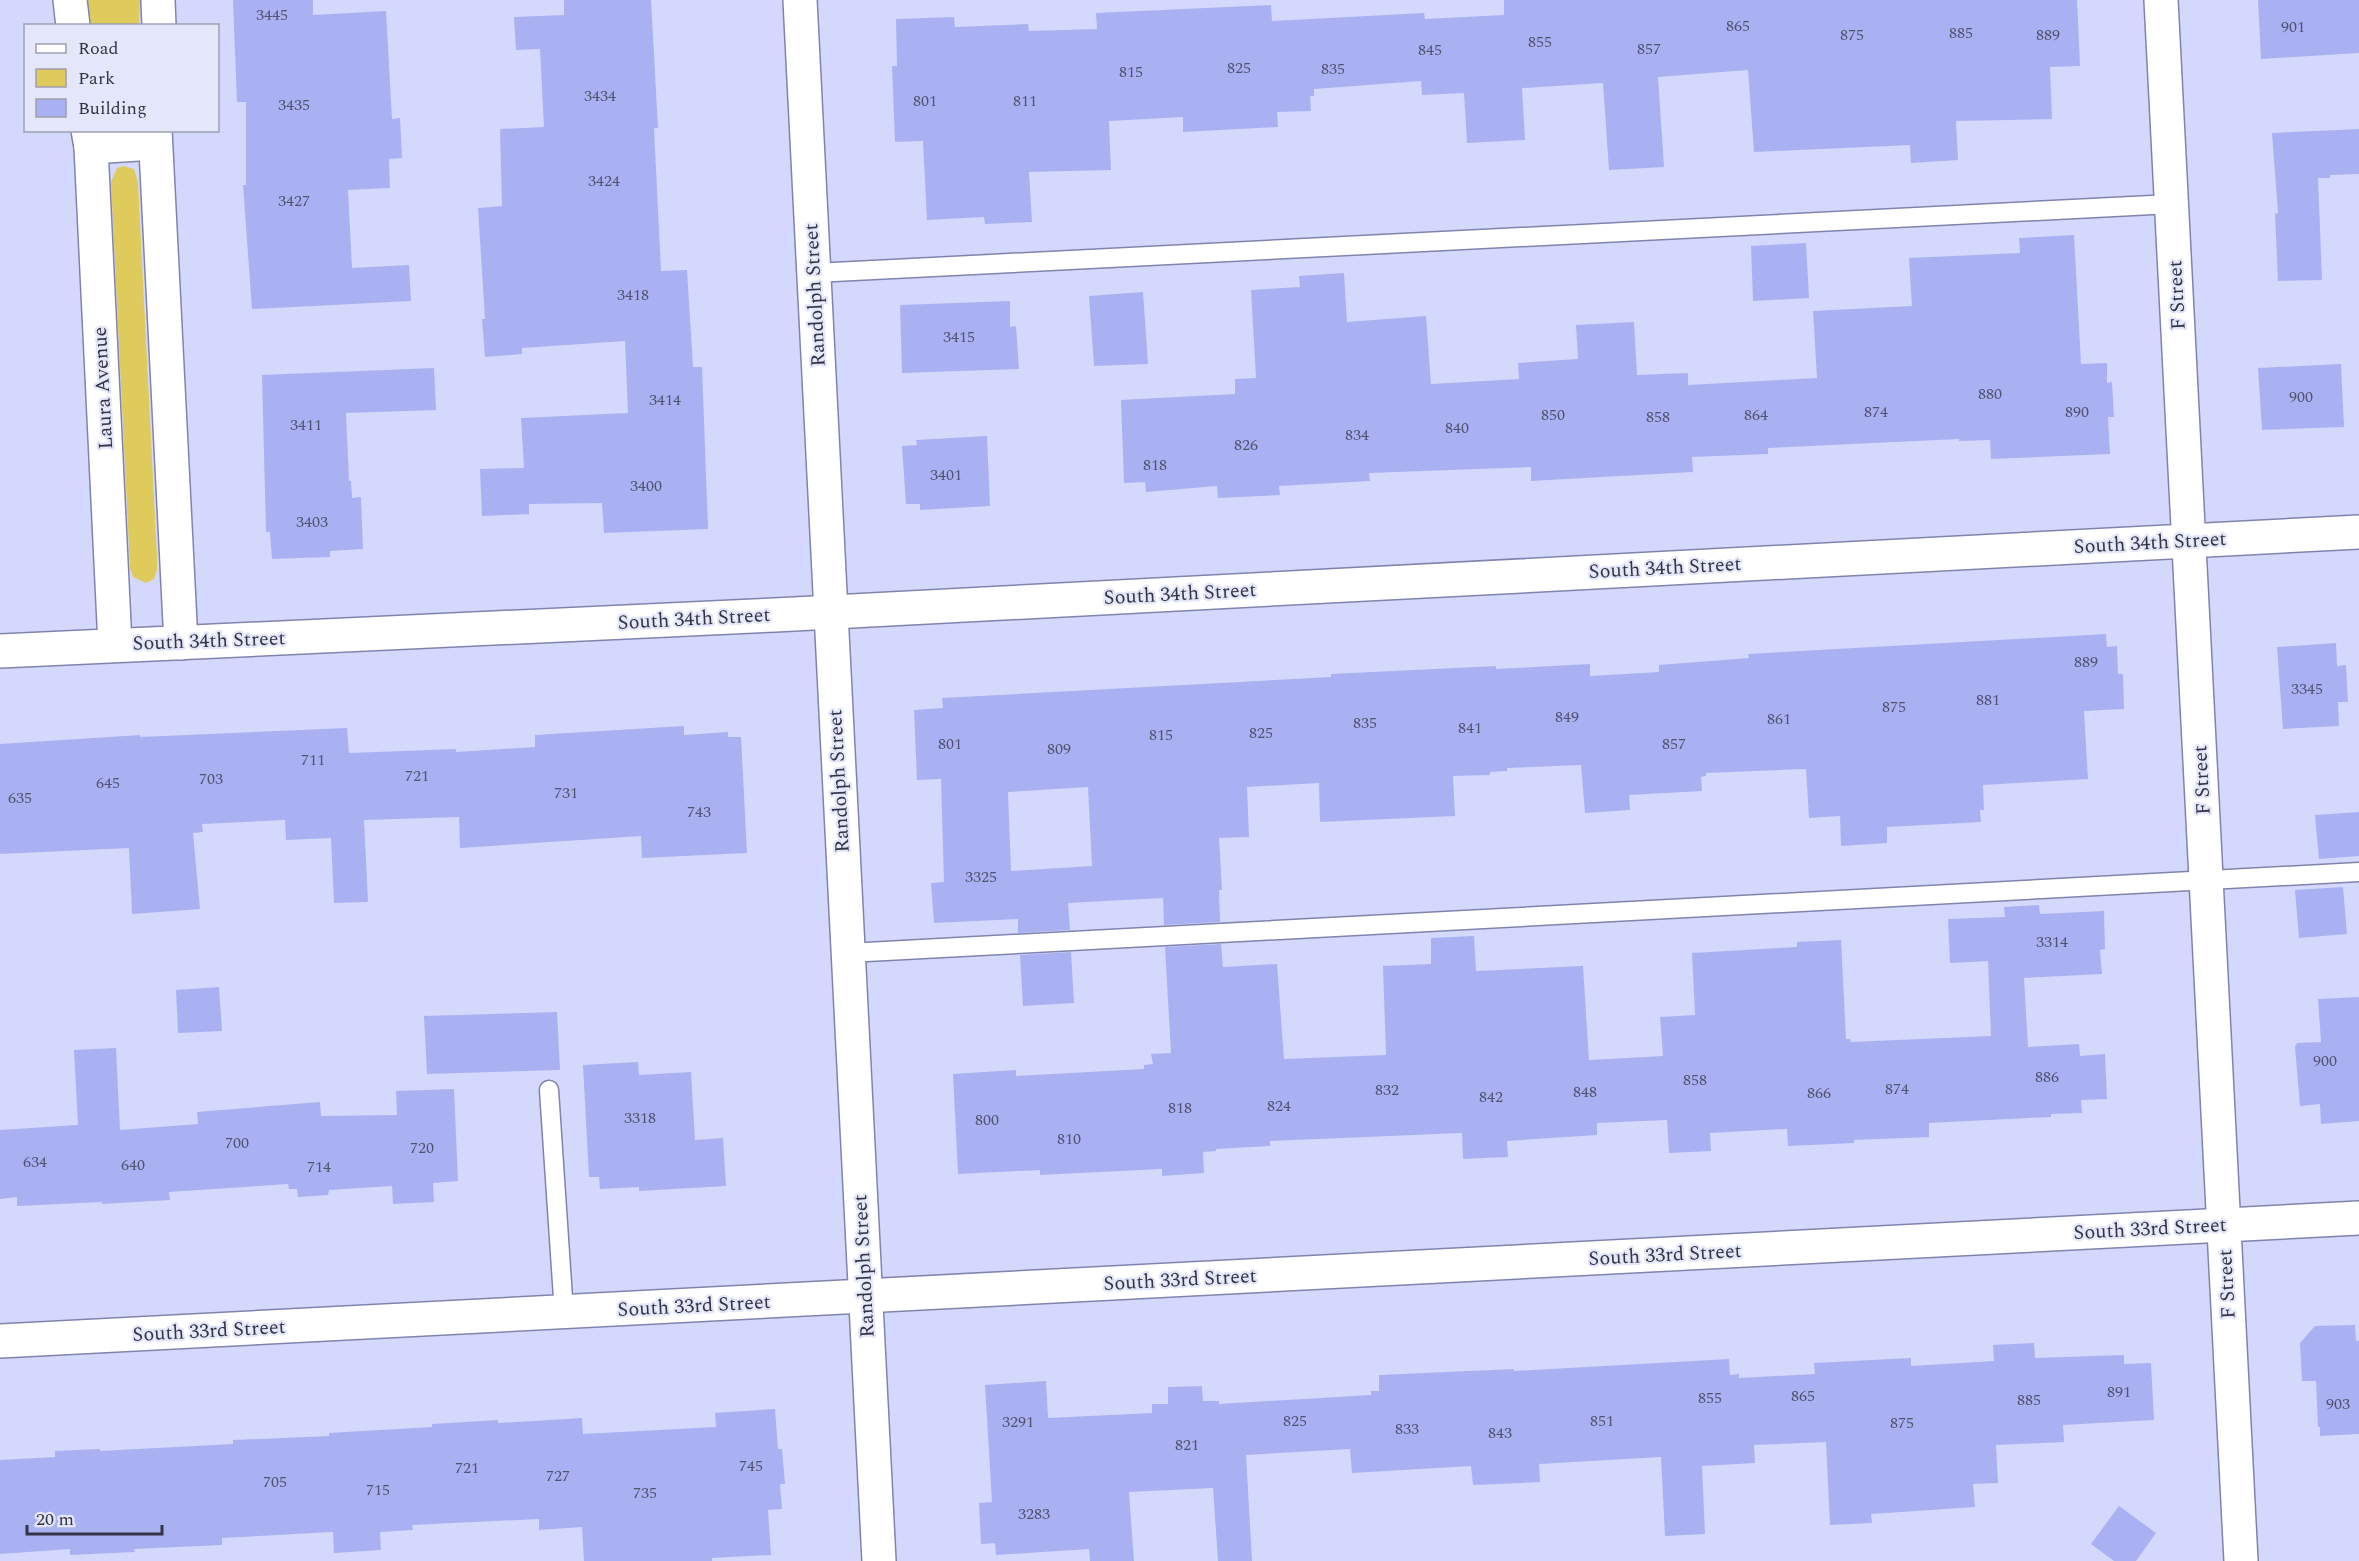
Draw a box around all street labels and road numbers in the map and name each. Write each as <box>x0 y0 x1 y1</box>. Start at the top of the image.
street label: Randolph Street <box>796 223 834 367</box>
street label: F Street <box>2160 259 2194 331</box>
street label: Laura Avenue <box>85 326 121 450</box>
street label: South 34th Street <box>2073 524 2227 562</box>
street label: South 34th Street <box>1588 549 1742 587</box>
street label: South 34th Street <box>1103 575 1257 613</box>
street label: South 34th Street <box>617 600 771 638</box>
street label: South 34th Street <box>132 623 286 659</box>
street label: Randolph Street <box>820 709 858 853</box>
street label: F Street <box>2185 744 2219 816</box>
street label: Randolph Street <box>845 1194 883 1338</box>
street label: South 33rd Street <box>2073 1210 2227 1248</box>
street label: South 33rd Street <box>1588 1236 1742 1274</box>
street label: F Street <box>2210 1248 2244 1320</box>
street label: South 33rd Street <box>1103 1261 1257 1299</box>
street label: South 33rd Street <box>617 1287 771 1325</box>
street label: South 33rd Street <box>132 1312 286 1350</box>

